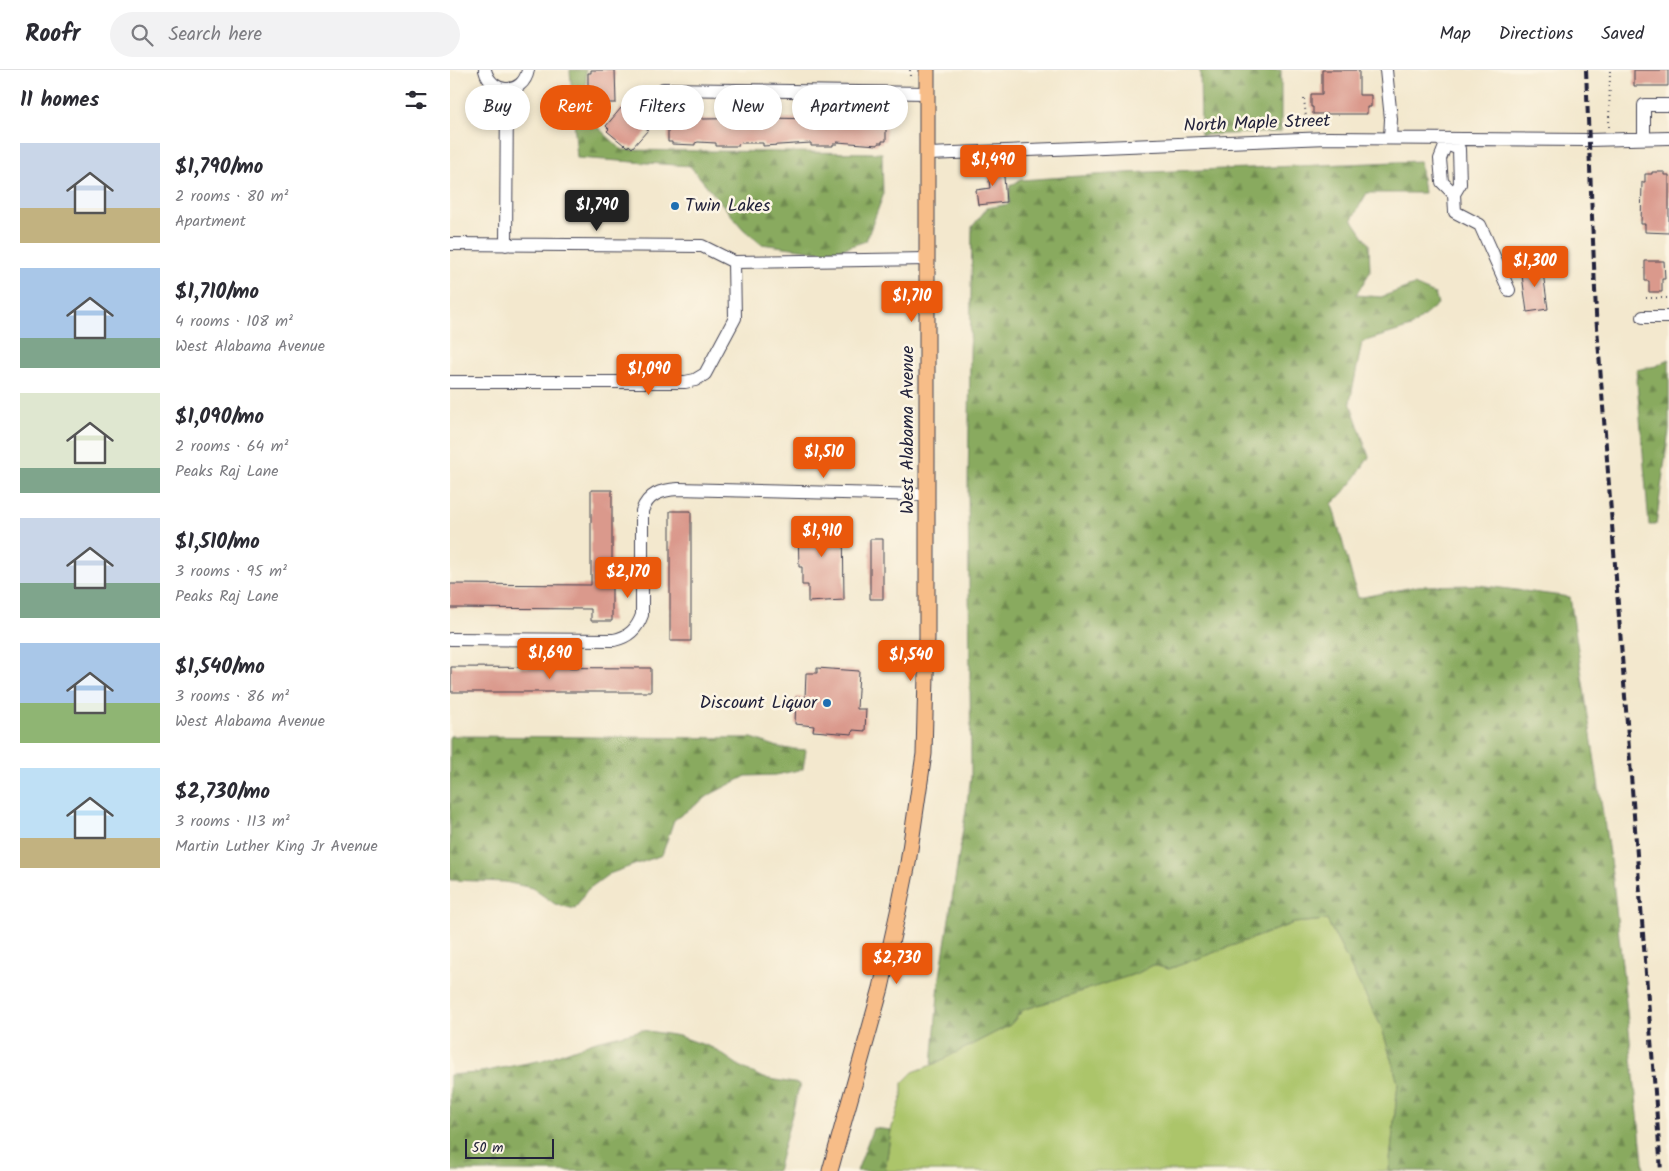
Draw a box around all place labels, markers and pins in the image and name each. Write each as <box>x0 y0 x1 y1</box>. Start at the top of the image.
pin: $1,490 <box>952 144 1034 187</box>
pin: $1,790 <box>556 190 638 232</box>
place label: Twin Lakes <box>685 192 771 221</box>
marker: Twin Lakes <box>669 200 681 212</box>
pin: $1,300 <box>1494 246 1576 288</box>
pin: $1,710 <box>871 280 953 323</box>
pin: $1,090 <box>608 354 690 396</box>
pin: $1,510 <box>783 436 865 479</box>
pin: $1,910 <box>781 516 863 558</box>
pin: $2,170 <box>587 556 669 599</box>
pin: $1,690 <box>509 638 591 680</box>
pin: $1,540 <box>870 640 952 682</box>
place label: Discount Liquor <box>699 689 818 718</box>
marker: Discount Liquor <box>821 697 833 709</box>
pin: $2,730 <box>856 942 938 985</box>

